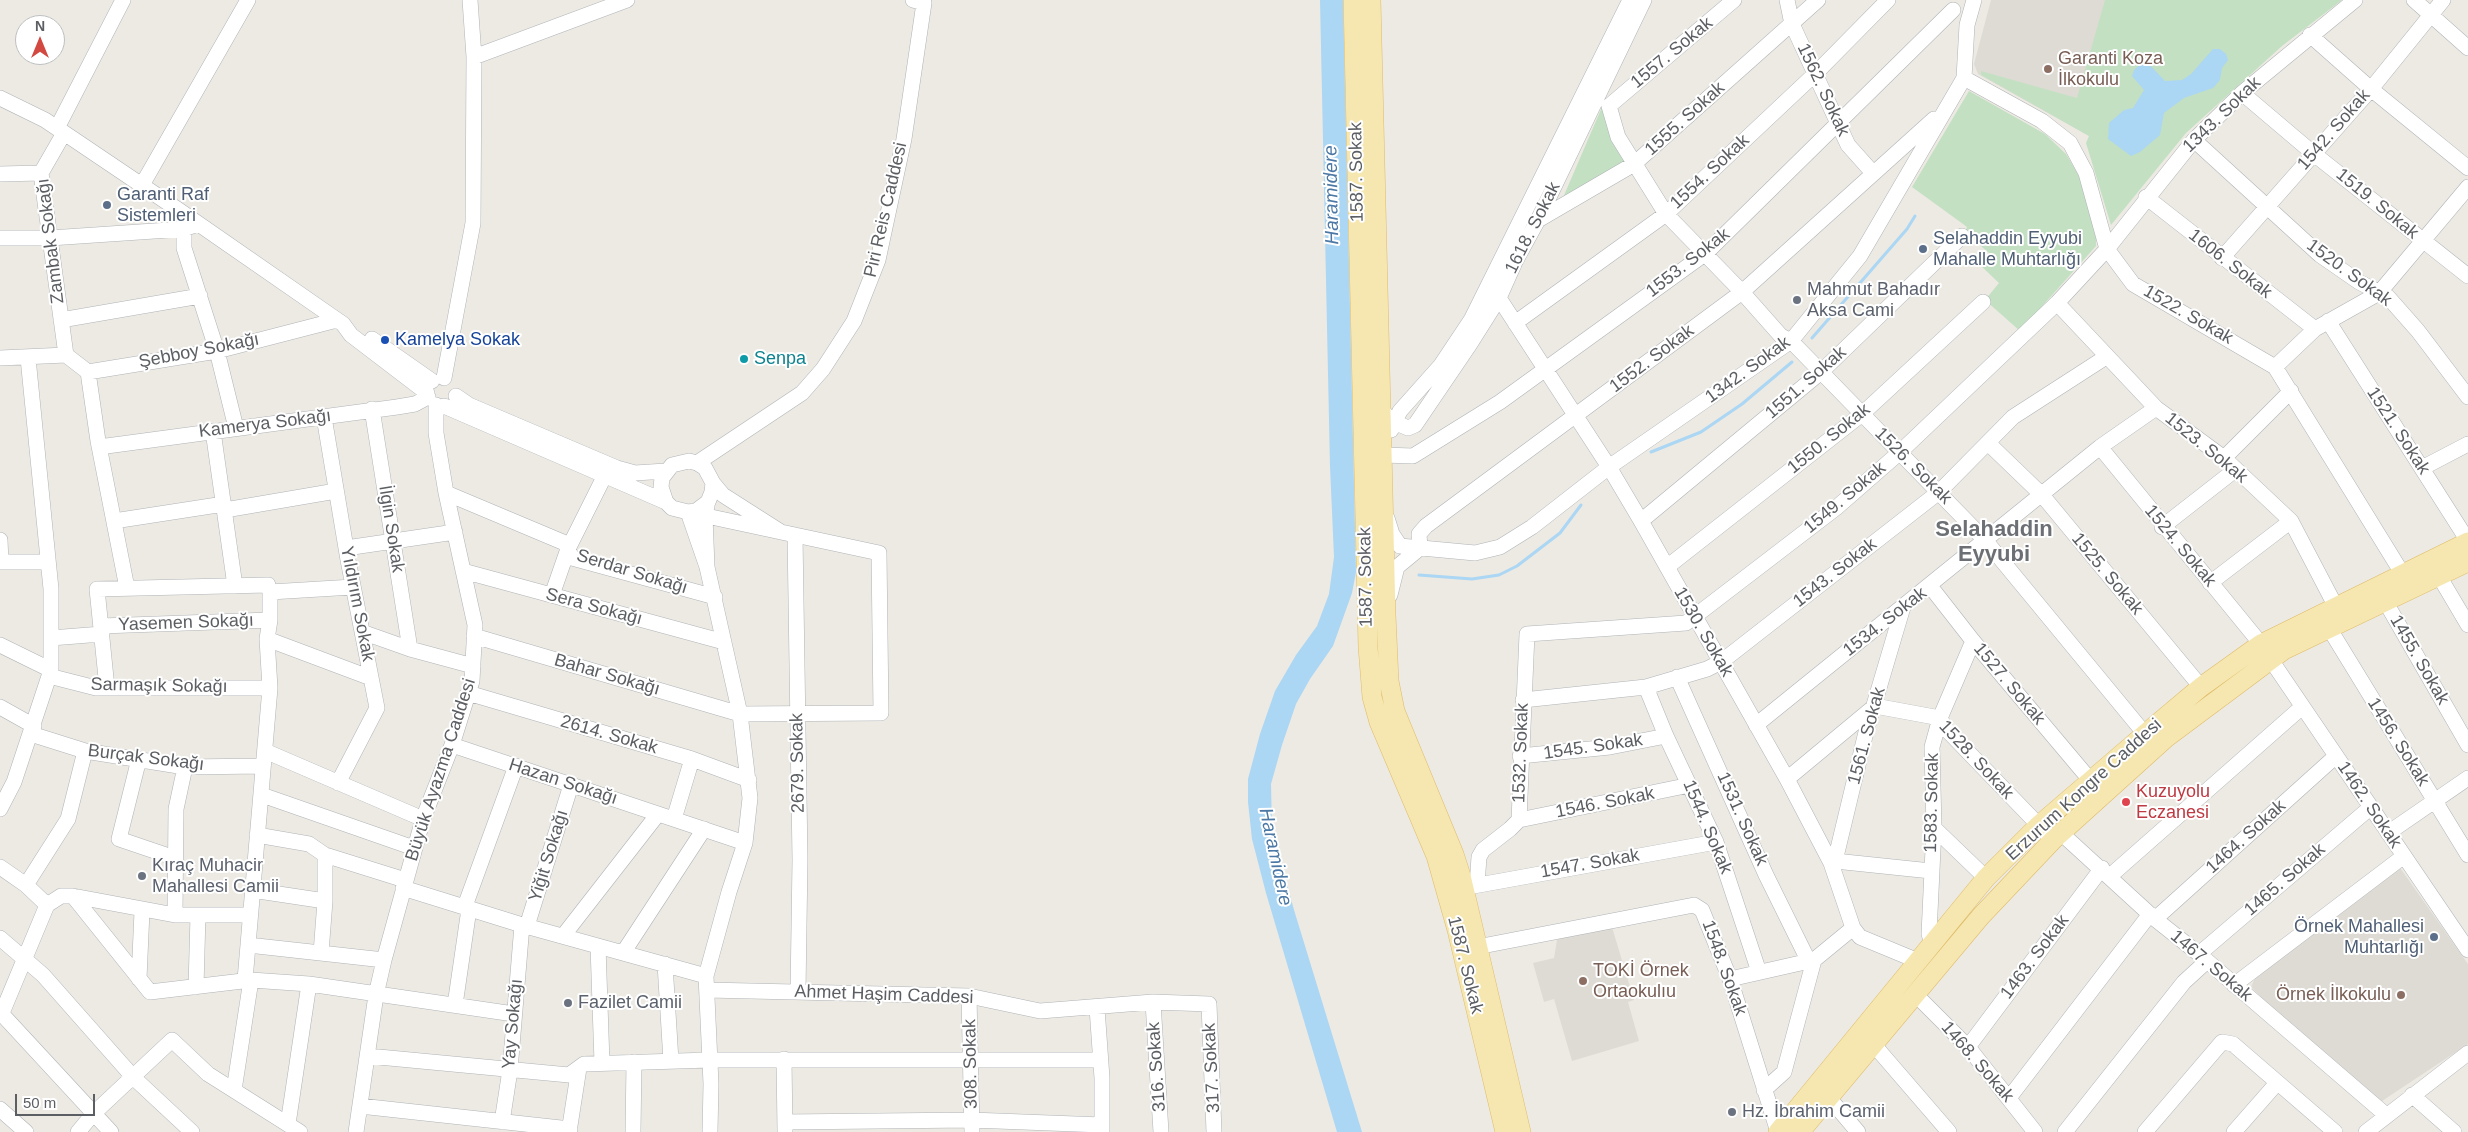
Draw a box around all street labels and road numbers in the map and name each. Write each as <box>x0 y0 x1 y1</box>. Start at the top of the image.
street label: 1557. Sokak <box>1627 13 1717 93</box>
street label: 1562. Sokak <box>1792 40 1854 140</box>
street label: 1343. Sokak <box>2179 72 2265 158</box>
street label: 1555. Sokak <box>1641 77 1729 161</box>
street label: 1542. Sokak <box>2293 85 2375 175</box>
street label: 1587. Sokak <box>1345 122 1369 222</box>
street label: 1554. Sokak <box>1666 130 1754 214</box>
street label: Piri Reis Caddesi <box>860 140 912 280</box>
street label: 1519. Sokak <box>2331 164 2423 244</box>
street label: Zambak Sokağı <box>33 177 69 305</box>
street label: 1618. Sokak <box>1501 179 1565 277</box>
street label: 1553. Sokak <box>1642 224 1734 302</box>
street label: 1606. Sokak <box>2184 225 2276 303</box>
street label: 1520. Sokak <box>2302 235 2396 311</box>
street label: 1522. Sokak <box>2139 281 2237 349</box>
street label: 1552. Sokak <box>1606 320 1698 398</box>
street label: Şebboy Sokağı <box>137 329 261 373</box>
street label: 1342. Sokak <box>1701 332 1795 408</box>
street label: 1551. Sokak <box>1761 342 1851 424</box>
street label: 1521. Sokak <box>2362 383 2434 479</box>
street label: 1550. Sokak <box>1783 399 1875 479</box>
street label: Kamerya Sokağı <box>198 405 332 443</box>
street label: 1523. Sokak <box>2160 408 2252 488</box>
street label: 1526. Sokak <box>1870 423 1956 509</box>
street label: 1549. Sokak <box>1800 458 1890 538</box>
street label: İlgin Sokak <box>373 484 409 574</box>
street label: 1524. Sokak <box>2140 501 2220 591</box>
street label: 1587. Sokak <box>1354 527 1378 627</box>
street label: 1525. Sokak <box>2067 529 2147 619</box>
street label: 1543. Sokak <box>1789 534 1881 612</box>
street label: Yıldırım Sokak <box>335 544 379 664</box>
street label: Serdar Sokağı <box>574 545 690 599</box>
street label: 1530. Sokak <box>1669 583 1737 681</box>
street label: 1534. Sokak <box>1839 583 1931 661</box>
street label: Sera Sokağı <box>543 584 645 630</box>
street label: Yasemen Sokağı <box>118 610 254 636</box>
street label: 1455. Sokak <box>2385 611 2453 709</box>
street label: 1527. Sokak <box>1969 639 2049 729</box>
street label: Bahar Sokağı <box>552 650 662 700</box>
street label: Sarmaşık Sokağı <box>90 674 228 698</box>
street label: Büyük Ayazma Caddesi <box>401 676 481 864</box>
street label: 1561. Sokak <box>1844 685 1890 787</box>
street label: 1456. Sokak <box>2362 694 2434 790</box>
street label: 1532. Sokak <box>1508 703 1534 803</box>
street label: 2614. Sokak <box>558 711 660 759</box>
street label: 2679. Sokak <box>786 713 810 813</box>
street label: Erzurum Kongre Caddesi <box>2002 714 2166 866</box>
street label: 1528. Sokak <box>1934 716 2018 804</box>
street label: 1545. Sokak <box>1542 729 1644 765</box>
street label: Burçak Sokağı <box>87 740 205 776</box>
street label: 1583. Sokak <box>1920 753 1944 853</box>
street label: Hazan Sokağı <box>506 754 620 810</box>
street label: 1462. Sokak <box>2332 757 2406 853</box>
street label: 1531. Sokak <box>1712 769 1772 869</box>
street label: 1544. Sokak <box>1678 777 1736 877</box>
street label: 1546. Sokak <box>1554 783 1656 823</box>
street label: 1464. Sokak <box>2202 795 2290 879</box>
street label: Yiğit Sokağı <box>525 807 573 905</box>
street label: 1465. Sokak <box>2240 839 2330 921</box>
street label: 1547. Sokak <box>1539 845 1641 883</box>
street label: 1463. Sokak <box>1996 911 2074 1003</box>
street label: 1587. Sokak <box>1442 914 1488 1016</box>
street label: 1548. Sokak <box>1697 917 1751 1019</box>
street label: 1467. Sokak <box>2166 926 2256 1006</box>
street label: Yay Sokağı <box>498 978 528 1070</box>
street label: Ahmet Haşim Caddesi <box>794 981 974 1009</box>
street label: 1468. Sokak <box>1936 1017 2018 1107</box>
street label: 308. Sokak <box>959 1019 983 1109</box>
street label: 316. Sokak <box>1143 1021 1171 1113</box>
street label: 317. Sokak <box>1199 1022 1225 1114</box>

